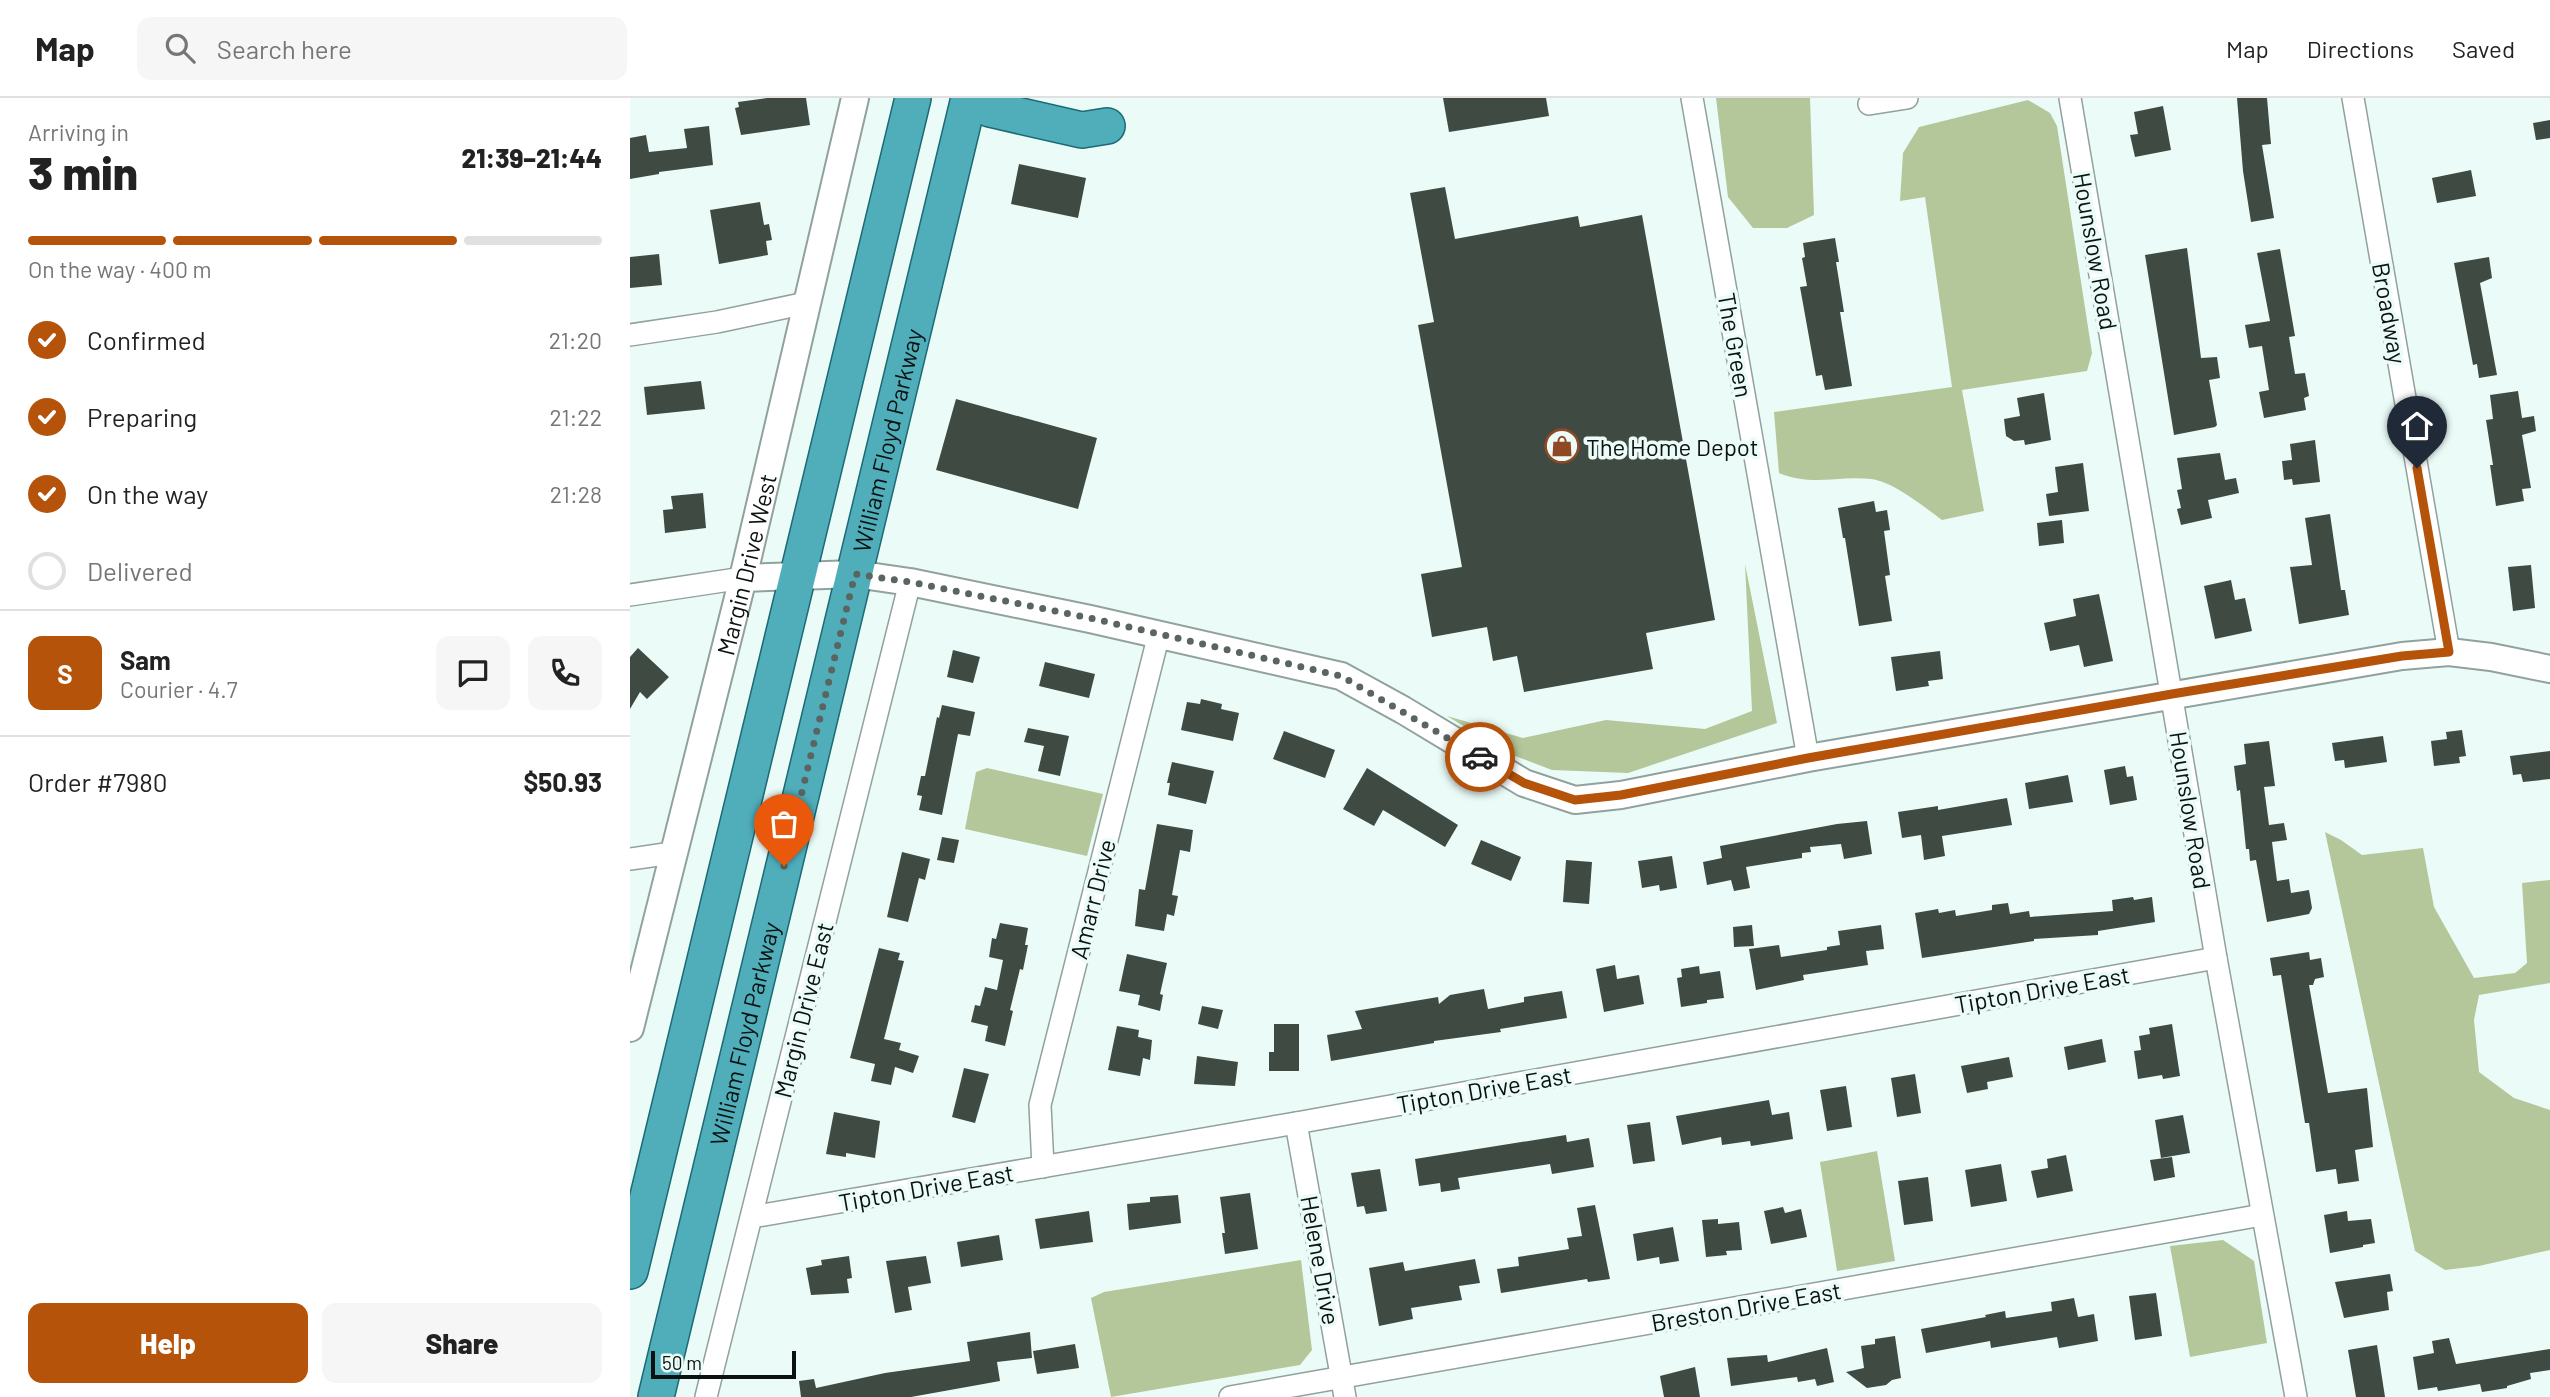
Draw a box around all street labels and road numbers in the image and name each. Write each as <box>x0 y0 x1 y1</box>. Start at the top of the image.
street label: Hounslow Road <box>2068 170 2124 332</box>
street label: Broadway <box>2367 260 2413 366</box>
street label: The Green <box>1713 290 1759 400</box>
street label: William Floyd Parkway <box>846 326 927 555</box>
street label: Margin Drive West <box>710 471 781 658</box>
street label: Hounslow Road <box>2164 729 2218 891</box>
street label: Amarr Drive <box>1063 836 1121 962</box>
street label: William Floyd Parkway <box>703 919 785 1148</box>
street label: Margin Drive East <box>767 919 839 1101</box>
street label: Tipton Drive East <box>1952 959 2132 1019</box>
street label: Tipton Drive East <box>1394 1059 1574 1119</box>
street label: Tipton Drive East <box>836 1157 1016 1217</box>
street label: Helene Drive <box>1295 1193 1347 1327</box>
street label: Breston Drive East <box>1649 1275 1843 1337</box>

